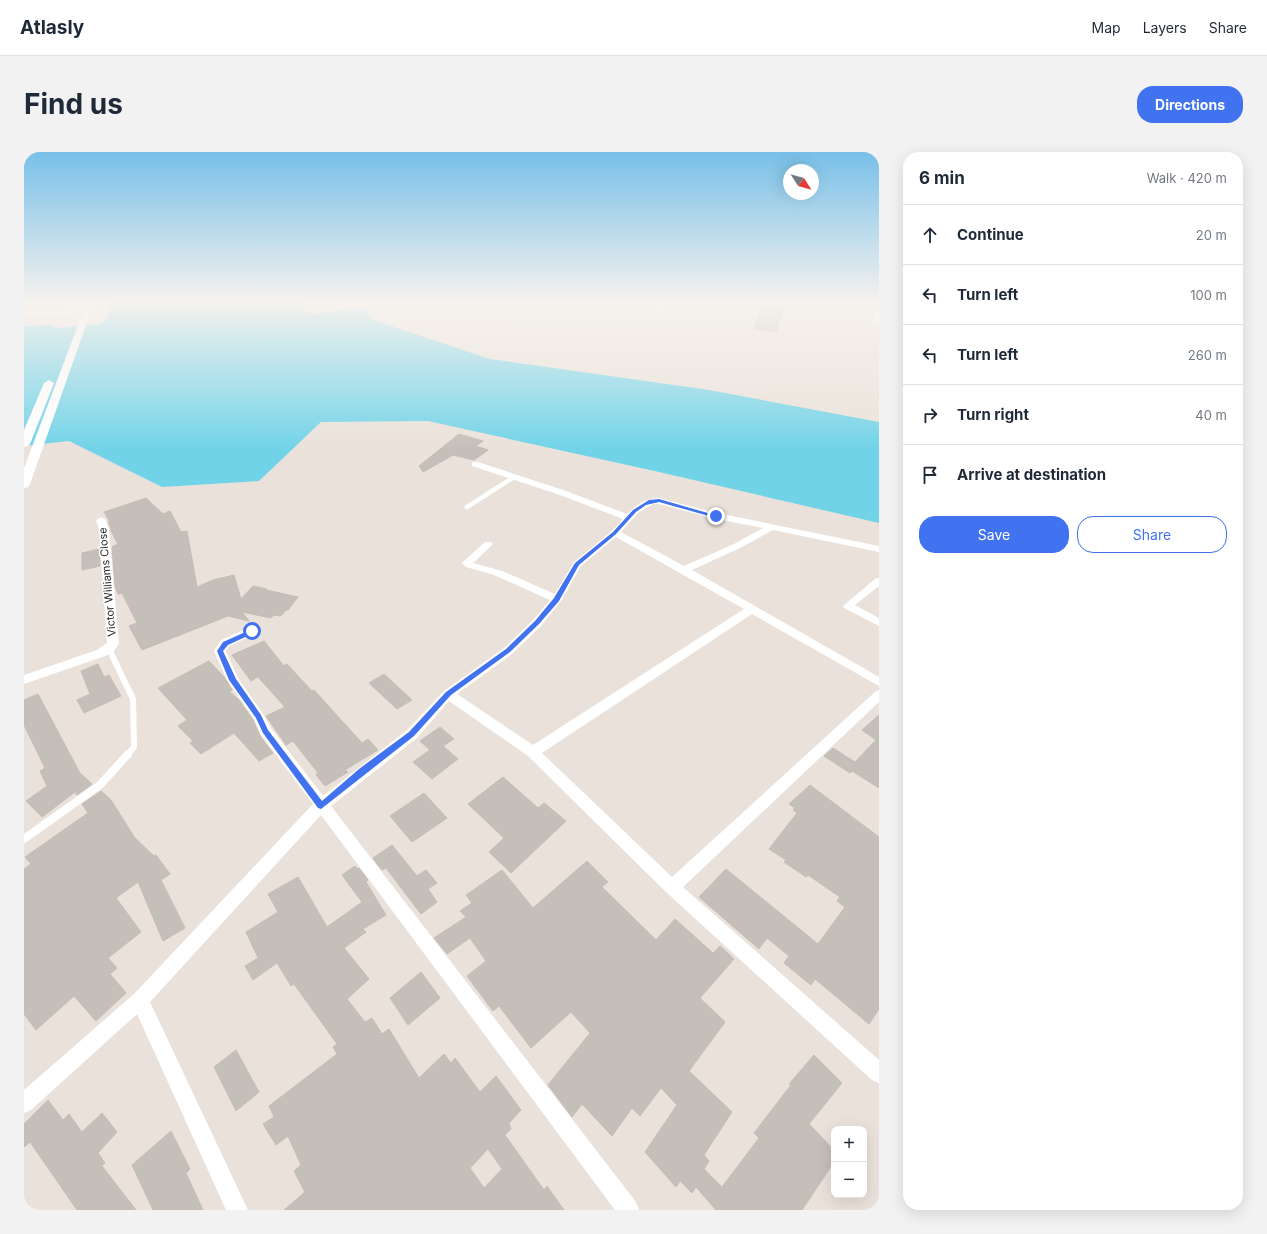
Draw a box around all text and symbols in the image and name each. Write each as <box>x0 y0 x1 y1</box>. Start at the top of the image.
text: Atlasly <box>20 16 84 39</box>
text: Map <box>1092 19 1121 36</box>
text: Layers <box>1143 19 1187 36</box>
text: Share <box>1209 19 1247 36</box>
button: Directions <box>1137 86 1243 123</box>
text: Find us <box>24 87 123 121</box>
north arrow <box>783 164 819 200</box>
text: 6 min <box>919 168 965 188</box>
text: Walk · 420 m <box>1147 170 1227 186</box>
icon: ahead <box>919 224 941 246</box>
text: Continue <box>957 225 1024 244</box>
text: 20 m <box>1196 227 1227 243</box>
icon: left <box>919 284 941 306</box>
text: Turn left <box>957 285 1018 304</box>
text: 100 m <box>1190 287 1227 303</box>
icon: left <box>919 344 941 366</box>
text: Turn left <box>957 345 1018 364</box>
text: 260 m <box>1188 347 1227 363</box>
icon: right <box>919 404 941 426</box>
text: Turn right <box>957 405 1029 424</box>
text: 40 m <box>1195 407 1227 423</box>
icon: arrive <box>919 464 941 486</box>
text: Arrive at destination <box>957 465 1106 484</box>
route end <box>707 507 725 525</box>
button: Save <box>919 516 1069 553</box>
button: Share <box>1077 516 1227 553</box>
street label: Victor Williams Close <box>95 527 119 637</box>
route start <box>243 622 261 640</box>
map controls <box>831 1126 867 1198</box>
button: + <box>831 1126 867 1162</box>
button: − <box>831 1162 867 1198</box>

